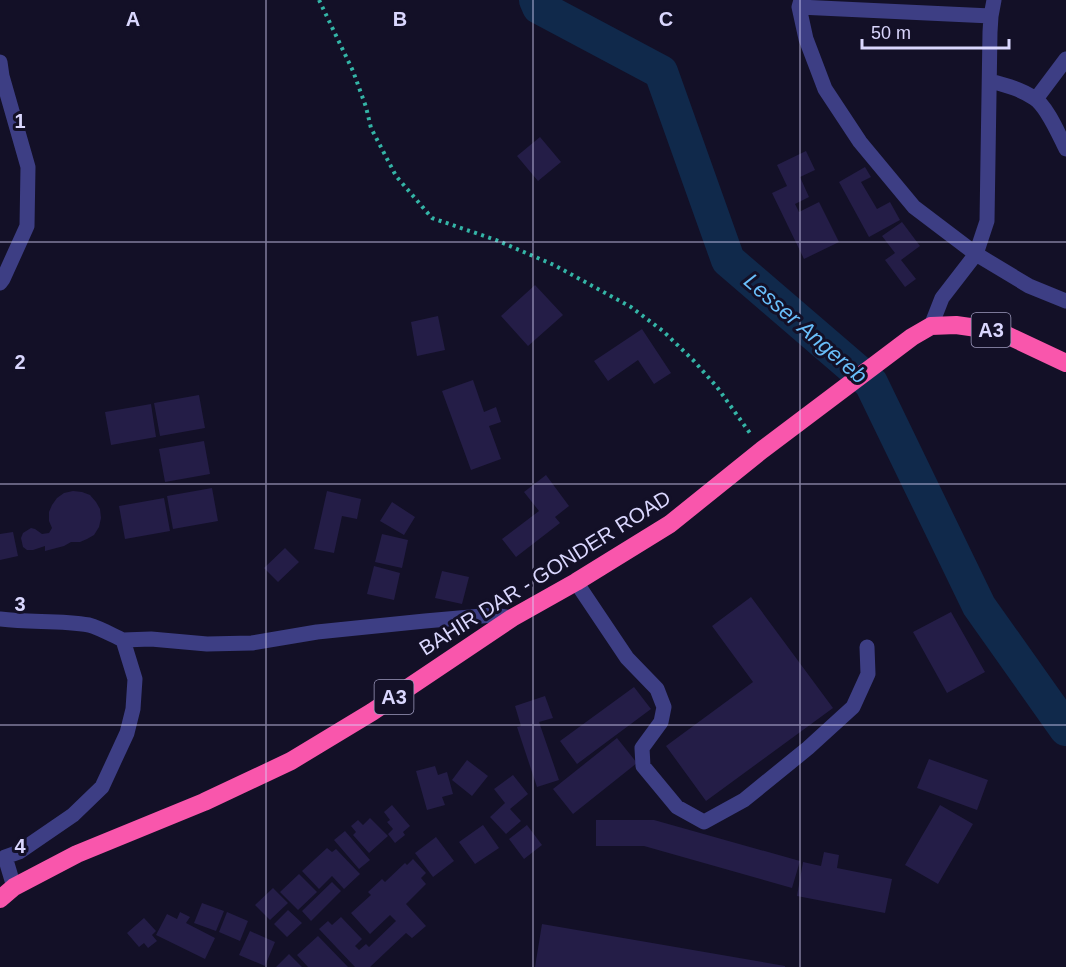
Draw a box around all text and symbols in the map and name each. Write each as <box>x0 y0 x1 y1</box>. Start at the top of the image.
text: A <box>126 8 140 30</box>
text: B <box>393 8 407 30</box>
text: C <box>659 8 673 30</box>
scale bar <box>862 12 1009 50</box>
text: 50 m <box>871 23 911 43</box>
text: 1 <box>14 110 26 132</box>
water label: Lesser Angereb <box>739 268 872 388</box>
road number: A3 <box>972 313 1010 347</box>
text: 2 <box>14 351 26 373</box>
street label: BAHIR DAR - GONDER ROAD <box>415 486 675 660</box>
text: 3 <box>14 593 26 615</box>
road number: A3 <box>374 680 414 714</box>
text: 4 <box>14 835 26 857</box>

